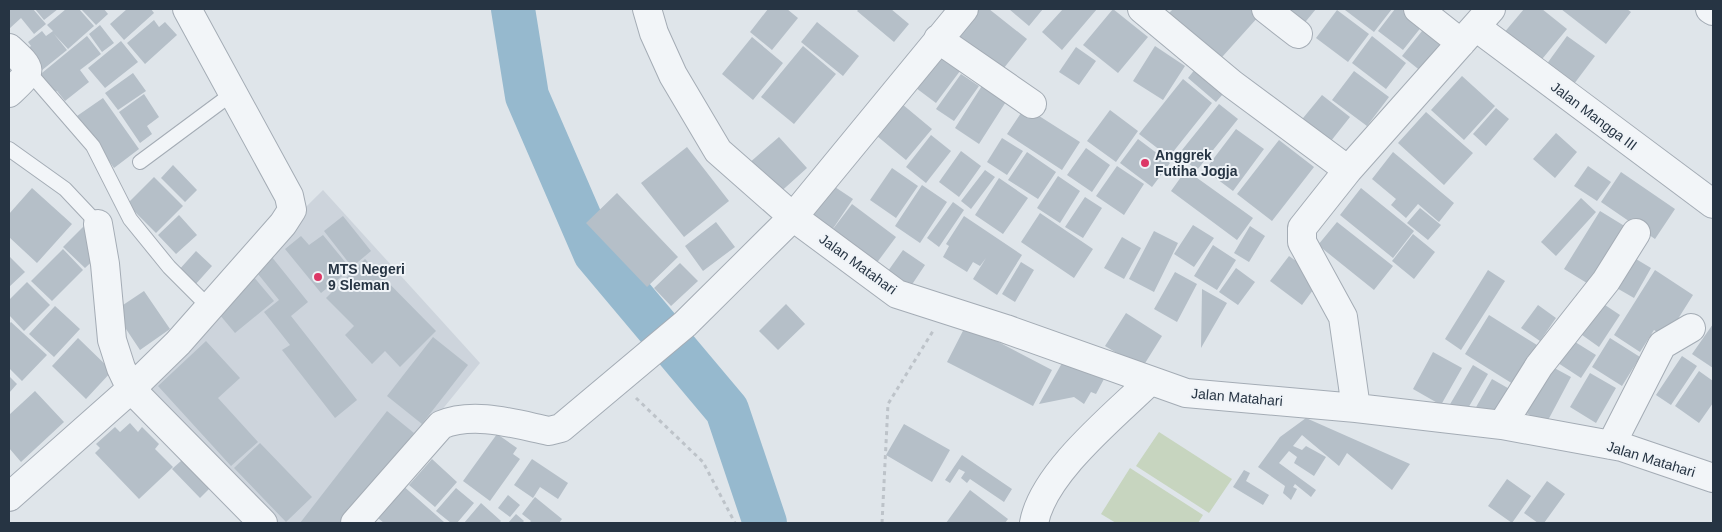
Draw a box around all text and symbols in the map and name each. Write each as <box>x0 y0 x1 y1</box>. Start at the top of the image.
street label: Jalan Mangga III <box>1548 78 1640 154</box>
place label: Anggrek Futiha Jogja <box>1155 147 1238 179</box>
marker: Anggrek Futiha Jogja <box>1139 157 1151 169</box>
street label: Jalan Matahari <box>816 231 900 297</box>
place label: MTS Negeri 9 Sleman <box>328 261 405 293</box>
marker: MTS Negeri 9 Sleman <box>312 271 324 283</box>
street label: Jalan Matahari <box>1191 385 1283 409</box>
street label: Jalan Matahari <box>1605 438 1697 480</box>

